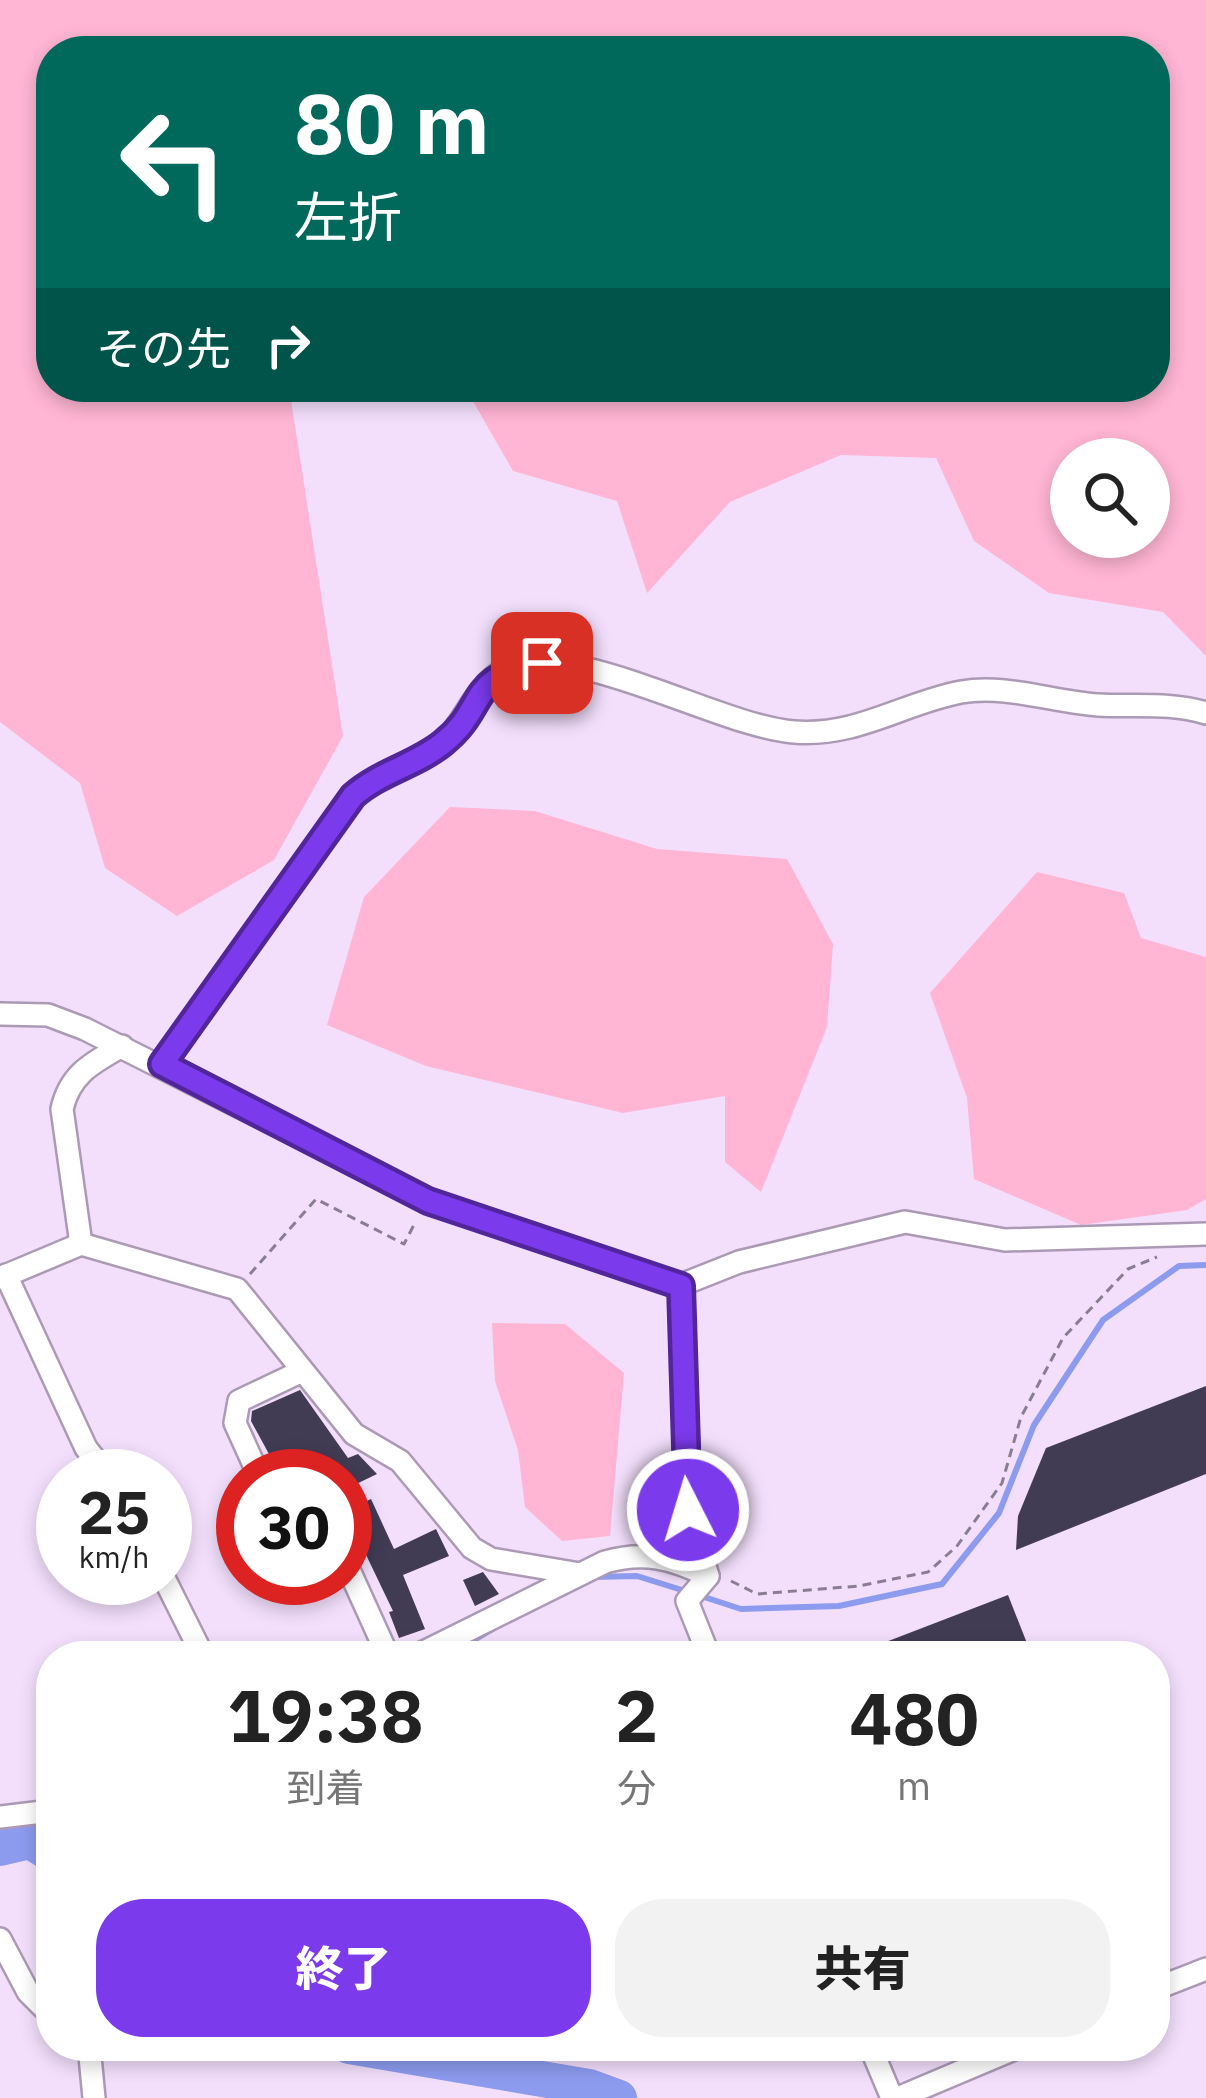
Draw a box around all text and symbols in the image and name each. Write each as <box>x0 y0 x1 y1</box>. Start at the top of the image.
text: 80 m <box>294 68 490 177</box>
icon: left <box>96 84 252 240</box>
text: 左折 <box>294 182 402 252</box>
icon: right <box>255 312 321 378</box>
text: その先 <box>96 319 231 377</box>
map controls <box>1050 438 1170 558</box>
button: search <box>1050 438 1170 558</box>
pin <box>491 612 593 714</box>
icon: arrive <box>509 630 575 696</box>
position arrow <box>625 1447 751 1573</box>
speed limit sign: 30 <box>216 1449 372 1605</box>
text: 25 <box>78 1472 150 1551</box>
text: km/h <box>79 1537 149 1576</box>
text: 19:38 <box>227 1668 424 1762</box>
text: 2 <box>615 1668 658 1762</box>
text: 480 <box>849 1671 979 1765</box>
text: m <box>897 1760 931 1811</box>
text: 到着 <box>286 1762 364 1813</box>
text: 分 <box>617 1762 656 1813</box>
button: 終了 <box>96 1899 591 2037</box>
button: 共有 <box>615 1899 1110 2037</box>

